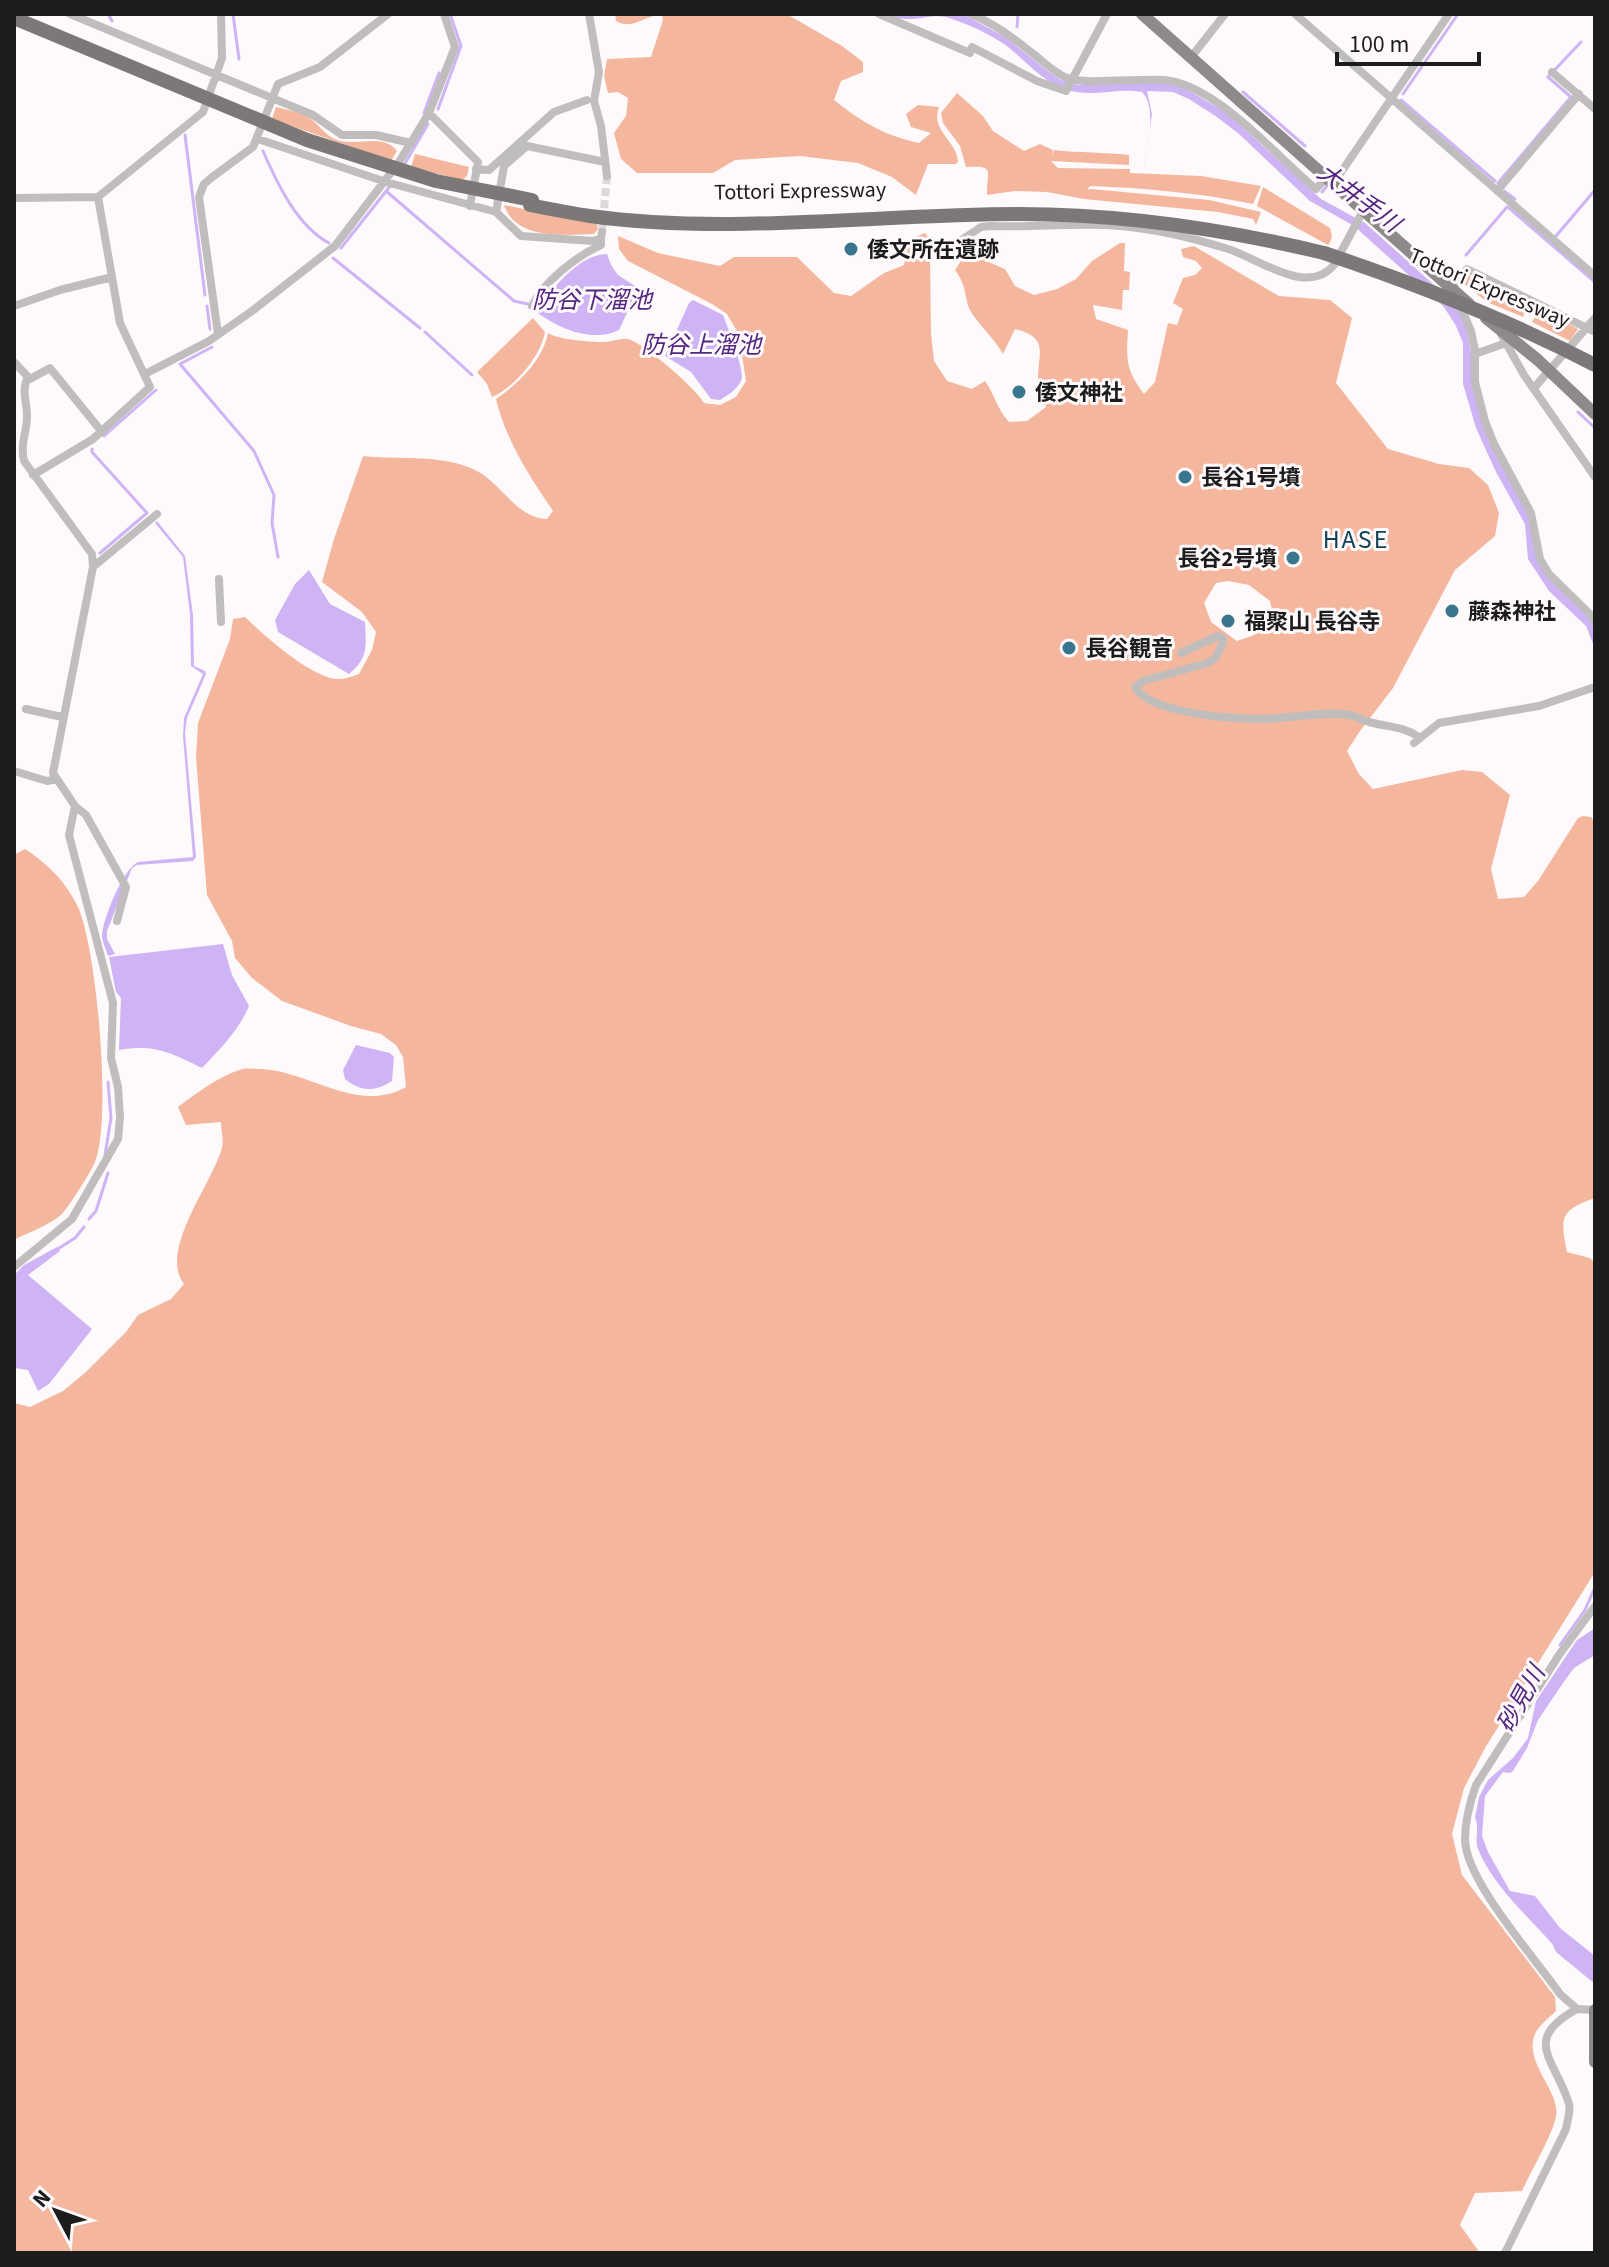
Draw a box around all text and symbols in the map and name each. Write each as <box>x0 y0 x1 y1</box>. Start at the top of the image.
scale bar <box>1337 16 1479 66</box>
text: 100 m <box>1349 27 1409 62</box>
water label: 大井手川 <box>1310 156 1410 243</box>
street label: Tottori Expressway <box>714 173 887 208</box>
place label: 倭文所在遺跡 <box>867 234 999 266</box>
marker: 倭文所在遺跡 <box>842 240 860 258</box>
street label: Tottori Expressway <box>1404 240 1576 337</box>
water label: 防谷下溜池 <box>532 283 654 318</box>
water label: 防谷上溜池 <box>641 328 763 363</box>
place label: 倭文神社 <box>1035 377 1123 409</box>
marker: 倭文神社 <box>1010 383 1028 401</box>
place label: 長谷1号墳 <box>1201 462 1301 494</box>
marker: 長谷1号墳 <box>1176 468 1194 486</box>
district label: HASE <box>1323 521 1389 558</box>
place label: 長谷2号墳 <box>1177 543 1277 575</box>
marker: 長谷2号墳 <box>1284 549 1302 567</box>
place label: 藤森神社 <box>1468 596 1556 628</box>
marker: 藤森神社 <box>1443 602 1461 620</box>
place label: 福聚山 長谷寺 <box>1244 606 1380 638</box>
marker: 福聚山 長谷寺 <box>1219 612 1237 630</box>
place label: 長谷観音 <box>1085 633 1173 665</box>
marker: 長谷観音 <box>1060 639 1078 657</box>
water label: 砂見川 <box>1489 1657 1556 1739</box>
north arrow <box>16 2171 96 2251</box>
text: N <box>25 2183 59 2215</box>

